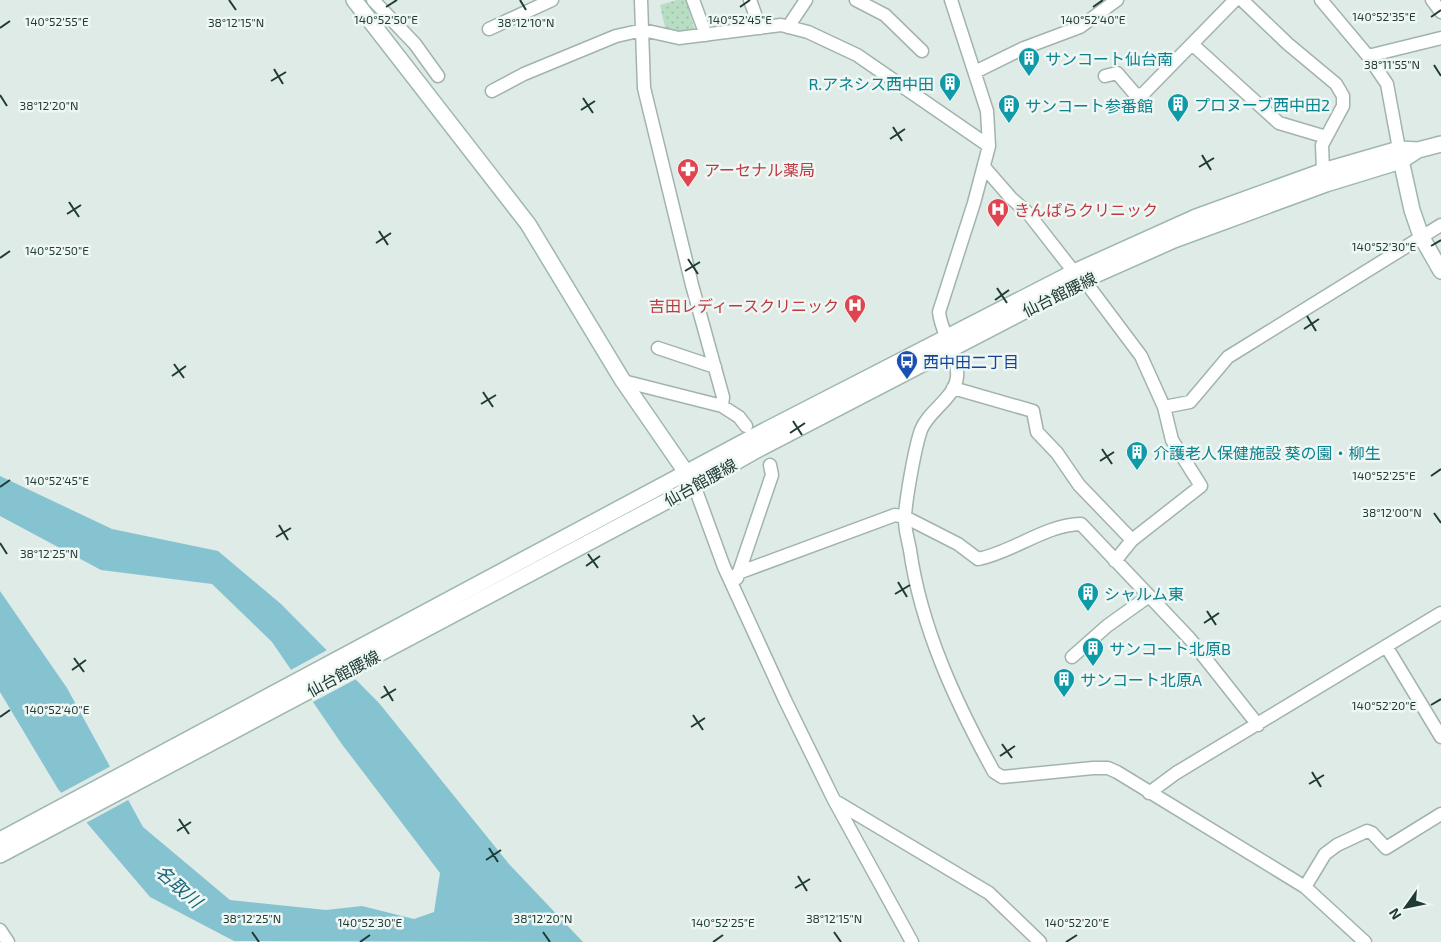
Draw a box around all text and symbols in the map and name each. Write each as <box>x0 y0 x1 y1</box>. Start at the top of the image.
text: 140°52'35"E <box>1352 9 1416 23</box>
text: 140°52'50"E <box>354 12 418 26</box>
text: 140°52'45"E <box>708 12 772 26</box>
text: 140°52'40"E <box>1061 12 1126 26</box>
text: 140°52'55"E <box>25 14 89 28</box>
text: 38°12'15"N <box>208 15 264 29</box>
text: 38°12'10"N <box>497 15 555 29</box>
building icon: サンコート仙台南 <box>1017 46 1041 77</box>
place label: サンコート仙台南 <box>1045 49 1173 68</box>
text: 38°11'55"N <box>1364 57 1420 71</box>
building icon: R.アネシス西中田 <box>938 71 962 102</box>
place label: R.アネシス西中田 <box>808 74 934 93</box>
building icon: プロヌーブ西中田2 <box>1166 92 1190 123</box>
building icon: サンコート参番館 <box>997 93 1021 124</box>
place label: プロヌーブ西中田2 <box>1194 95 1330 114</box>
place label: サンコート参番館 <box>1025 96 1153 115</box>
text: 38°12'20"N <box>19 98 79 112</box>
pharmacy icon: アーセナル薬局 <box>676 157 700 188</box>
place label: アーセナル薬局 <box>704 160 815 179</box>
hospital icon: きんぱらクリニック <box>986 197 1010 228</box>
place label: きんぱらクリニック <box>1014 200 1158 219</box>
text: 140°52'30"E <box>1352 239 1416 253</box>
text: 140°52'50"E <box>25 243 89 257</box>
street label: 仙台館腰線 <box>1019 268 1099 320</box>
hospital icon: 吉田レディースクリニック <box>843 293 867 324</box>
place label: 吉田レディースクリニック <box>649 296 839 315</box>
bus stop icon: 西中田二丁目 <box>895 349 919 380</box>
place label: 西中田二丁目 <box>923 352 1019 371</box>
building icon: 介護老人保健施設 葵の園・柳生 <box>1125 440 1149 471</box>
place label: 介護老人保健施設 葵の園・柳生 <box>1153 443 1381 462</box>
street label: 仙台館腰線 <box>660 454 740 510</box>
text: 140°52'25"E <box>1352 468 1416 482</box>
text: 140°52'45"E <box>25 473 89 487</box>
text: 38°12'00"N <box>1362 505 1422 519</box>
text: 38°12'25"N <box>20 546 78 560</box>
building icon: シャルム東 <box>1076 581 1100 612</box>
place label: シャルム東 <box>1104 584 1184 603</box>
building icon: サンコート北原B <box>1081 636 1105 667</box>
place label: サンコート北原B <box>1109 639 1231 658</box>
street label: 仙台館腰線 <box>303 646 383 700</box>
building icon: サンコート北原A <box>1052 667 1076 698</box>
place label: サンコート北原A <box>1080 670 1202 689</box>
text: 140°52'20"E <box>1352 698 1416 712</box>
text: 140°52'40"E <box>25 702 90 716</box>
water label: 名取川 <box>151 860 208 913</box>
north arrow <box>1381 882 1431 932</box>
text: N <box>1385 905 1405 923</box>
text: 38°12'25"N <box>223 911 281 925</box>
text: 38°12'20"N <box>513 911 573 925</box>
text: 38°12'15"N <box>806 911 862 925</box>
text: 140°52'30"E <box>338 915 402 929</box>
text: 140°52'25"E <box>691 915 755 929</box>
text: 140°52'20"E <box>1045 915 1109 929</box>

